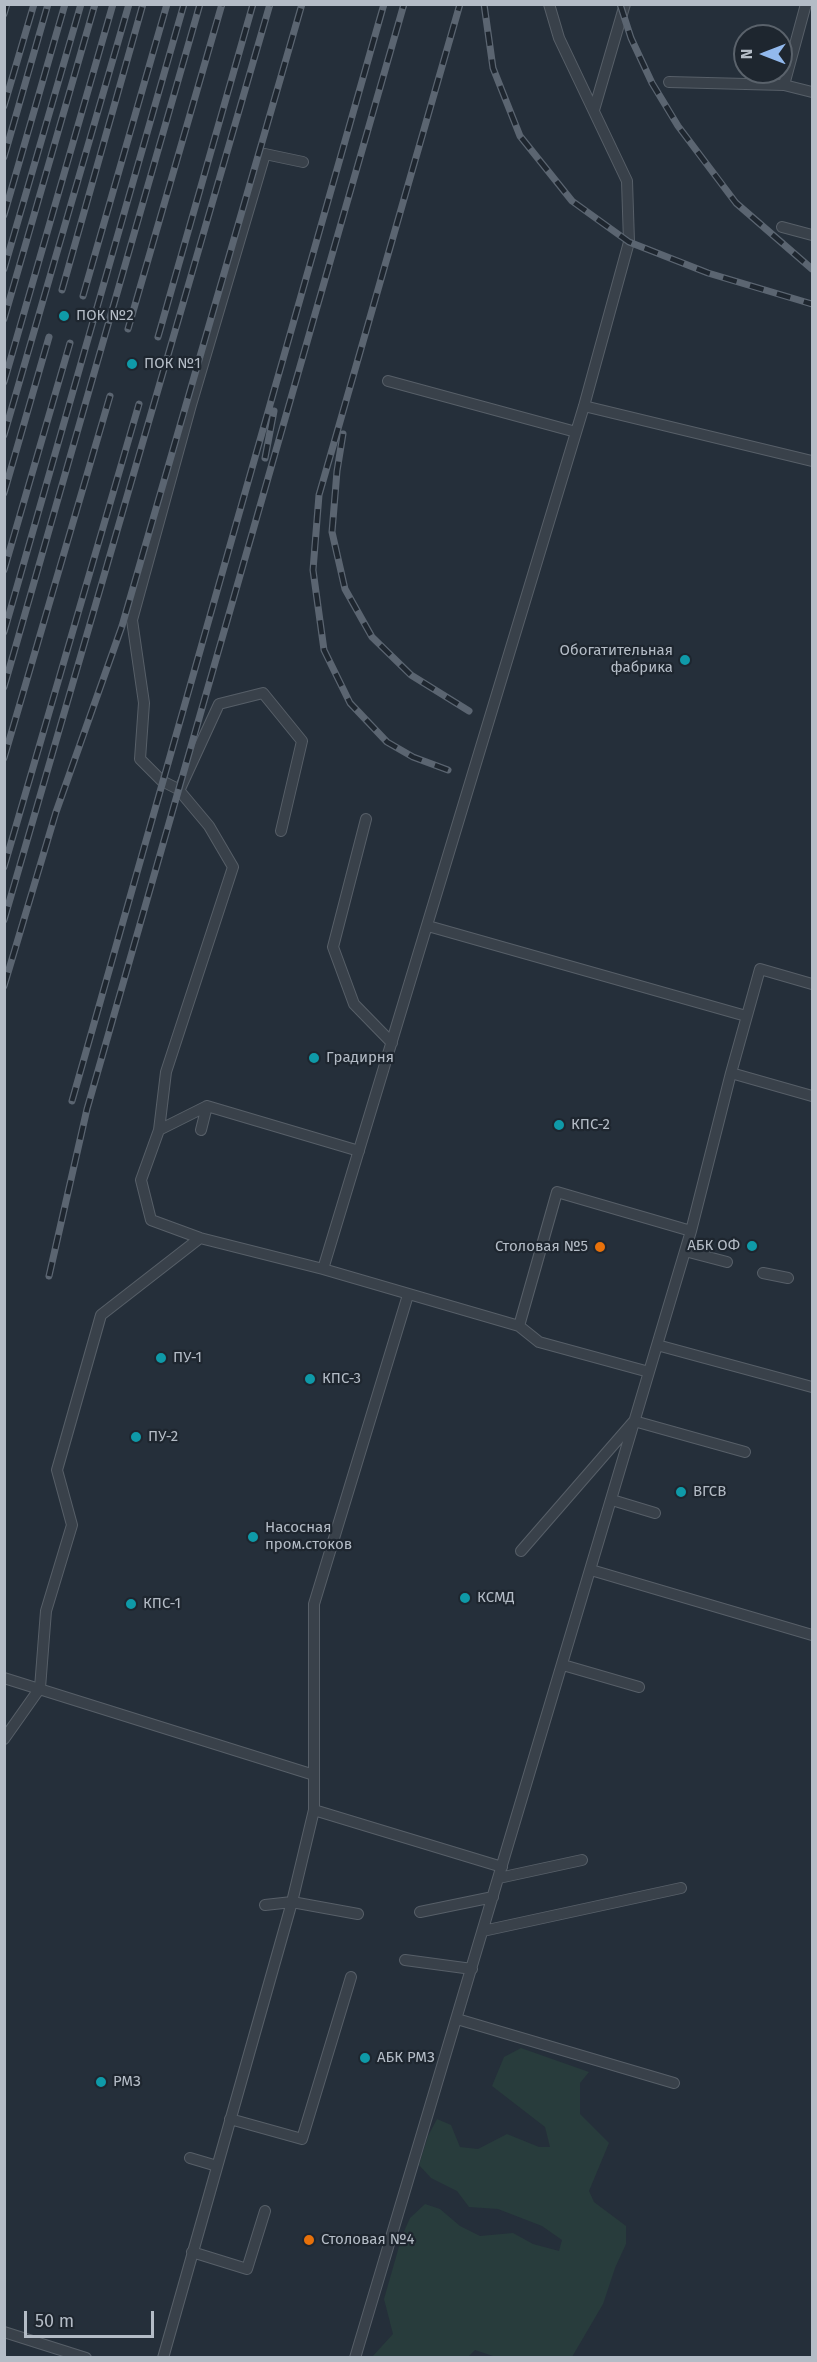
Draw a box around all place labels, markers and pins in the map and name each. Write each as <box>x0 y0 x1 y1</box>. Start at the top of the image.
place label: ПОК №2 <box>76 307 134 325</box>
marker: ПОК №2 <box>57 309 71 323</box>
place label: ПОК №1 <box>144 355 201 373</box>
marker: ПОК №1 <box>125 357 139 371</box>
place label: Обогатительная фабрика <box>560 642 673 677</box>
marker: Обогатительная фабрика <box>678 653 692 667</box>
place label: Градирня <box>326 1049 394 1067</box>
marker: Градирня <box>307 1051 321 1065</box>
place label: КПС-2 <box>571 1116 610 1134</box>
marker: КПС-2 <box>552 1118 566 1132</box>
place label: АБК ОФ <box>687 1237 740 1255</box>
place label: Столовая №5 <box>495 1238 588 1256</box>
marker: АБК ОФ <box>745 1239 759 1253</box>
marker: Столовая №5 <box>593 1240 607 1254</box>
place label: ПУ-1 <box>173 1349 202 1367</box>
marker: ПУ-1 <box>154 1351 168 1365</box>
place label: КПС-3 <box>322 1370 361 1388</box>
marker: КПС-3 <box>303 1372 317 1386</box>
place label: ПУ-2 <box>148 1428 178 1446</box>
marker: ПУ-2 <box>129 1430 143 1444</box>
place label: ВГСВ <box>693 1483 726 1501</box>
marker: ВГСВ <box>674 1485 688 1499</box>
place label: Насосная пром.стоков <box>265 1519 352 1554</box>
marker: Насосная пром.стоков <box>246 1530 260 1544</box>
place label: КСМД <box>477 1589 515 1607</box>
marker: КСМД <box>458 1591 472 1605</box>
place label: КПС-1 <box>143 1595 181 1613</box>
marker: КПС-1 <box>124 1597 138 1611</box>
place label: АБК РМЗ <box>377 2049 435 2067</box>
marker: АБК РМЗ <box>358 2051 372 2065</box>
place label: РМЗ <box>113 2073 141 2091</box>
marker: РМЗ <box>94 2075 108 2089</box>
place label: Столовая №4 <box>321 2231 415 2249</box>
marker: Столовая №4 <box>302 2233 316 2247</box>

